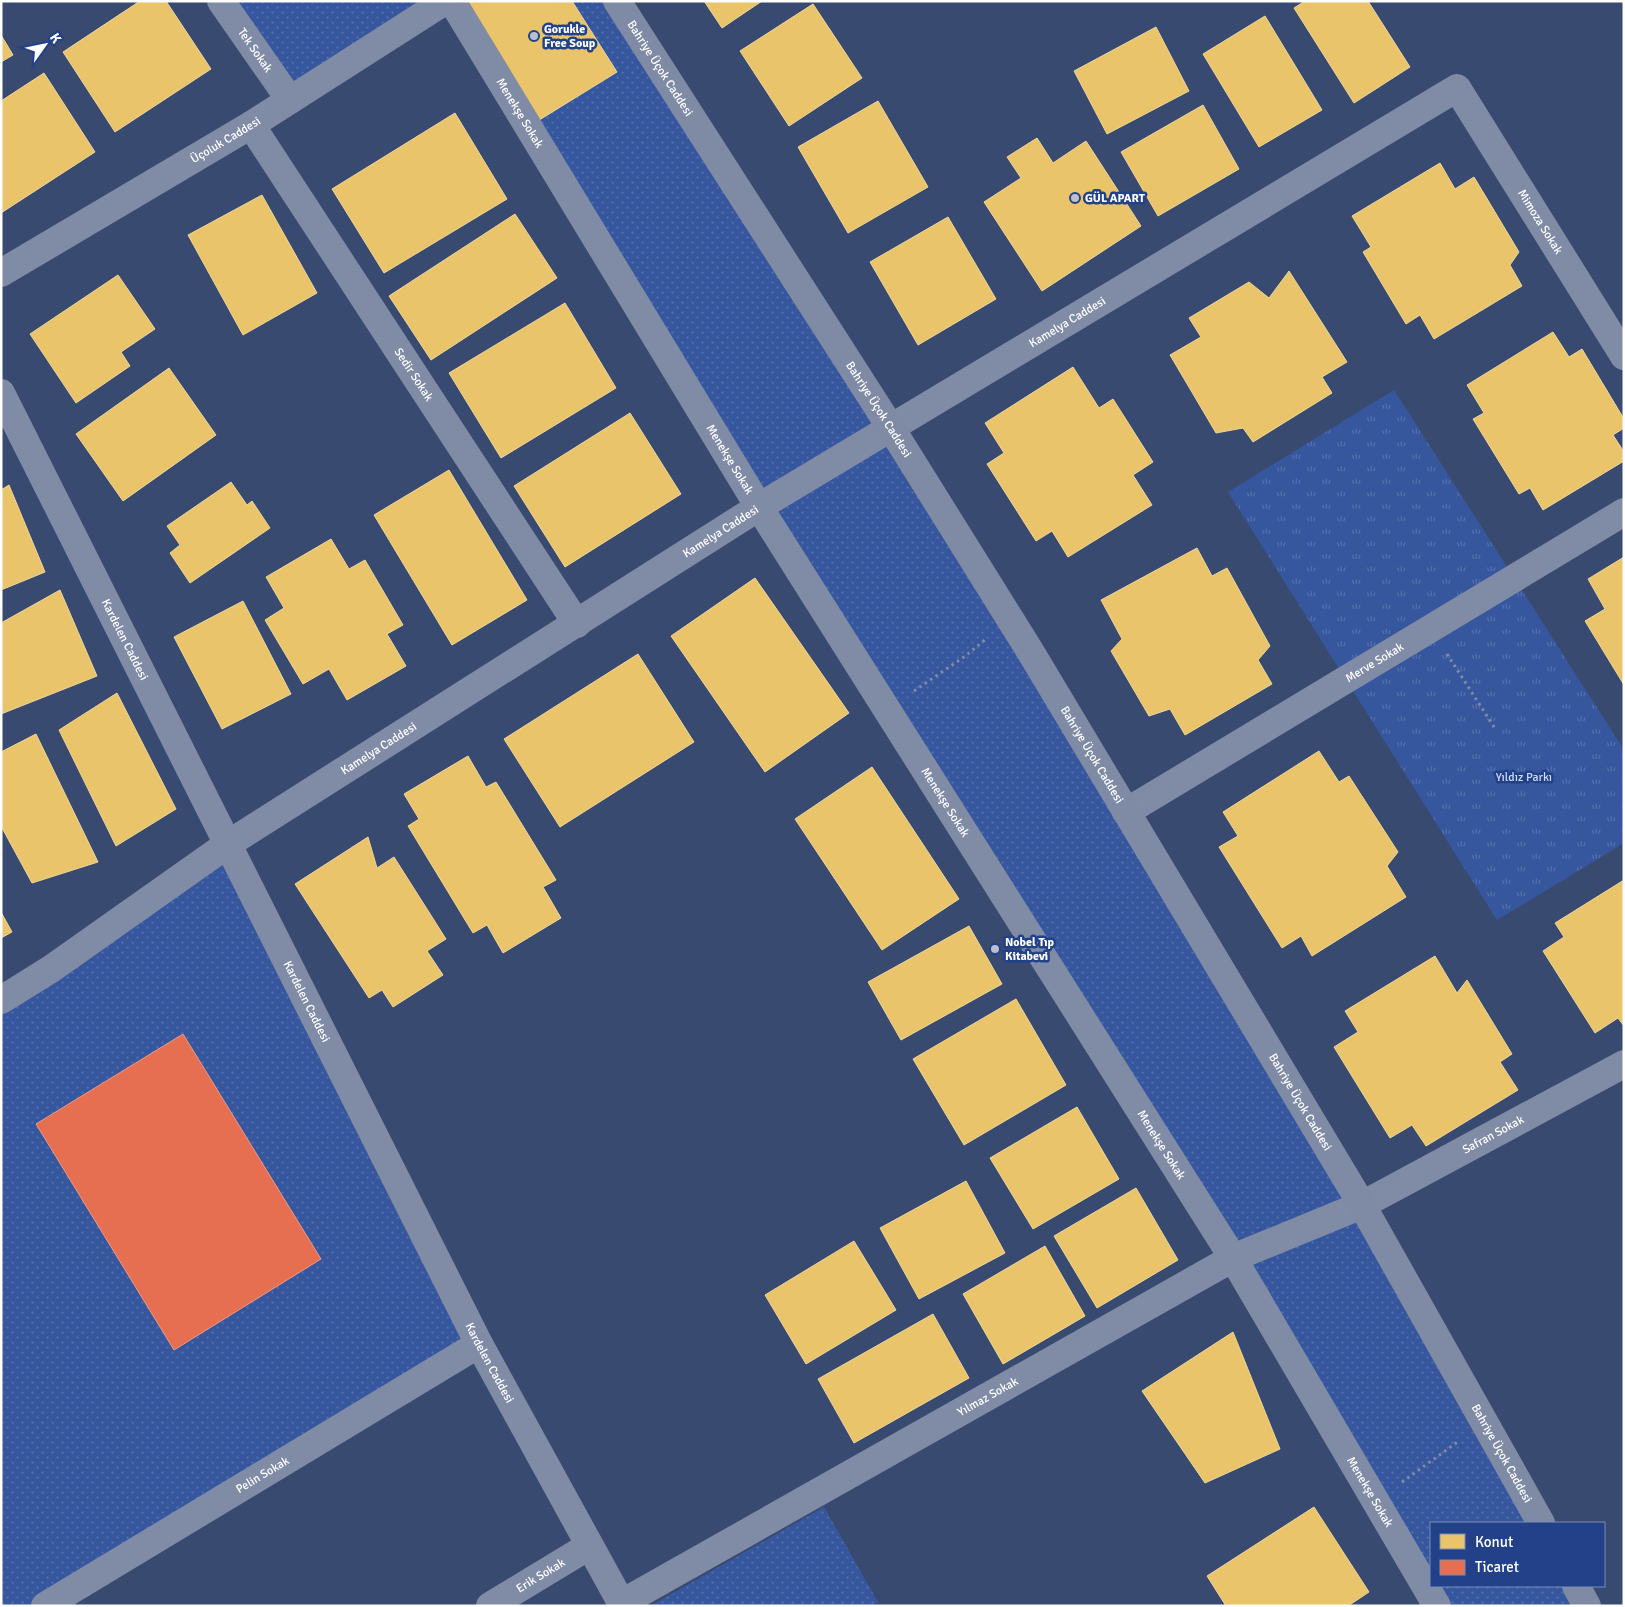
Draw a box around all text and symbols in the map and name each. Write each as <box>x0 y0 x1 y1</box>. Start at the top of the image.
street label: Bahriye Üçok Caddesi <box>624 18 696 119</box>
north arrow <box>20 20 70 70</box>
place label: Gorukle Free Soup <box>544 22 596 51</box>
street label: Tek Sokak <box>235 25 276 75</box>
text: K <box>46 30 65 47</box>
marker: Gorukle Free Soup <box>528 30 540 42</box>
street label: Menekşe Sokak <box>493 75 547 151</box>
street label: Üçoluk Caddesi <box>188 113 263 167</box>
street label: Mimoza Sokak <box>1514 186 1566 257</box>
place label: GÜL APART <box>1085 191 1146 206</box>
marker: GÜL APART <box>1069 192 1081 204</box>
street label: Kamelya Caddesi <box>1026 293 1108 351</box>
street label: Sedir Sokak <box>391 345 437 404</box>
street label: Bahriye Üçok Caddesi <box>843 358 915 460</box>
street label: Menekşe Sokak <box>703 421 757 497</box>
street label: Kamelya Caddesi <box>680 502 761 561</box>
street label: Kardelen Caddesi <box>98 596 152 683</box>
street label: Merve Sokak <box>1342 639 1406 686</box>
street label: Bahriye Üçok Caddesi <box>1057 703 1127 806</box>
street label: Kamelya Caddesi <box>338 719 419 778</box>
street label: Menekşe Sokak <box>918 765 973 840</box>
park label: Yıldız Parkı <box>1496 770 1552 785</box>
place label: Nobel Tıp Kitabevi <box>1005 935 1055 964</box>
marker: Nobel Tıp Kitabevi <box>989 943 1001 955</box>
street label: Kardelen Caddesi <box>280 958 334 1045</box>
street label: Bahriye Üçok Caddesi <box>1265 1051 1335 1153</box>
street label: Menekşe Sokak <box>1134 1107 1189 1182</box>
street label: Safran Sokak <box>1460 1112 1526 1157</box>
street label: Kardelen Caddesi <box>462 1320 517 1406</box>
street label: Yılmaz Sokak <box>955 1373 1021 1420</box>
street label: Bahriye Üçok Caddesi <box>1468 1401 1536 1505</box>
street label: Pelin Sokak <box>233 1453 292 1497</box>
street label: Menekşe Sokak <box>1344 1454 1397 1530</box>
legend <box>1430 1522 1605 1587</box>
text: Konut <box>1475 1533 1513 1551</box>
street label: Erik Sokak <box>513 1555 568 1596</box>
text: Ticaret <box>1475 1558 1519 1576</box>

